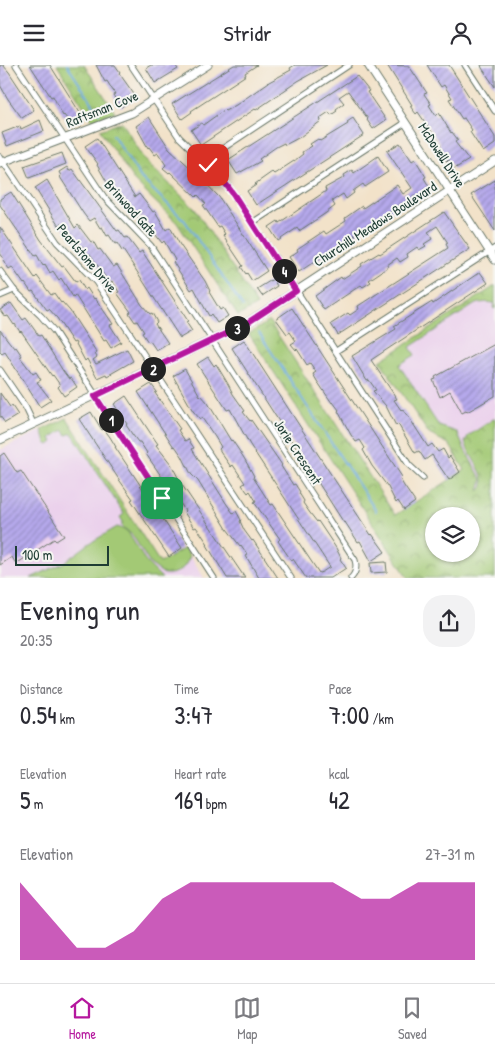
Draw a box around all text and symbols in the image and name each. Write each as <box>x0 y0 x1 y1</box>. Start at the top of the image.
text: Stridr <box>223 18 272 48</box>
icon: menu <box>20 19 48 47</box>
icon: person <box>447 19 475 47</box>
street label: Raftsman Cove <box>63 85 141 132</box>
street label: McDowell Drive <box>414 119 471 191</box>
pin <box>187 144 229 186</box>
icon: check <box>194 151 222 179</box>
street label: Brinwood Gate <box>101 175 162 241</box>
street label: Churchill Meadows Boulevard <box>309 176 440 271</box>
street label: Pearlstone Drive <box>53 219 122 296</box>
pin: 4 <box>272 259 296 283</box>
text: 4 <box>282 262 287 281</box>
pin: 3 <box>224 315 250 341</box>
text: 3 <box>234 319 241 338</box>
pin: 2 <box>140 357 166 381</box>
text: 2 <box>150 360 157 379</box>
pin: 1 <box>98 407 124 433</box>
text: 1 <box>109 411 114 430</box>
street label: Jorie Crescent <box>270 415 327 488</box>
pin <box>141 477 183 519</box>
icon: arrive <box>148 484 176 512</box>
map controls <box>425 507 480 562</box>
button: layers <box>425 507 480 562</box>
scale bar <box>15 543 109 566</box>
text: 100 m <box>22 545 52 564</box>
text: Evening run <box>20 591 140 629</box>
button: share <box>423 595 475 647</box>
text: 20:35 <box>20 629 52 651</box>
text: Distance <box>20 679 63 698</box>
text: Time <box>174 679 199 698</box>
text: Pace <box>329 679 352 698</box>
text: 0.54 <box>20 698 57 732</box>
text: 3:47 <box>174 698 213 732</box>
text: 7:00 <box>329 698 369 732</box>
text: km <box>57 709 75 728</box>
text: /km <box>369 709 394 728</box>
text: Elevation <box>20 764 67 783</box>
text: Heart rate <box>174 764 227 783</box>
text: kcal <box>329 764 349 783</box>
text: 5 <box>20 783 31 817</box>
text: 169 <box>174 783 203 817</box>
text: 42 <box>329 783 350 817</box>
text: m <box>31 794 43 813</box>
text: bpm <box>203 794 227 813</box>
text: Elevation <box>20 843 73 865</box>
text: 27–31 m <box>425 843 475 865</box>
tab: Home <box>68 994 96 1043</box>
tab: Map <box>233 994 261 1043</box>
tab: Saved <box>398 994 427 1043</box>

